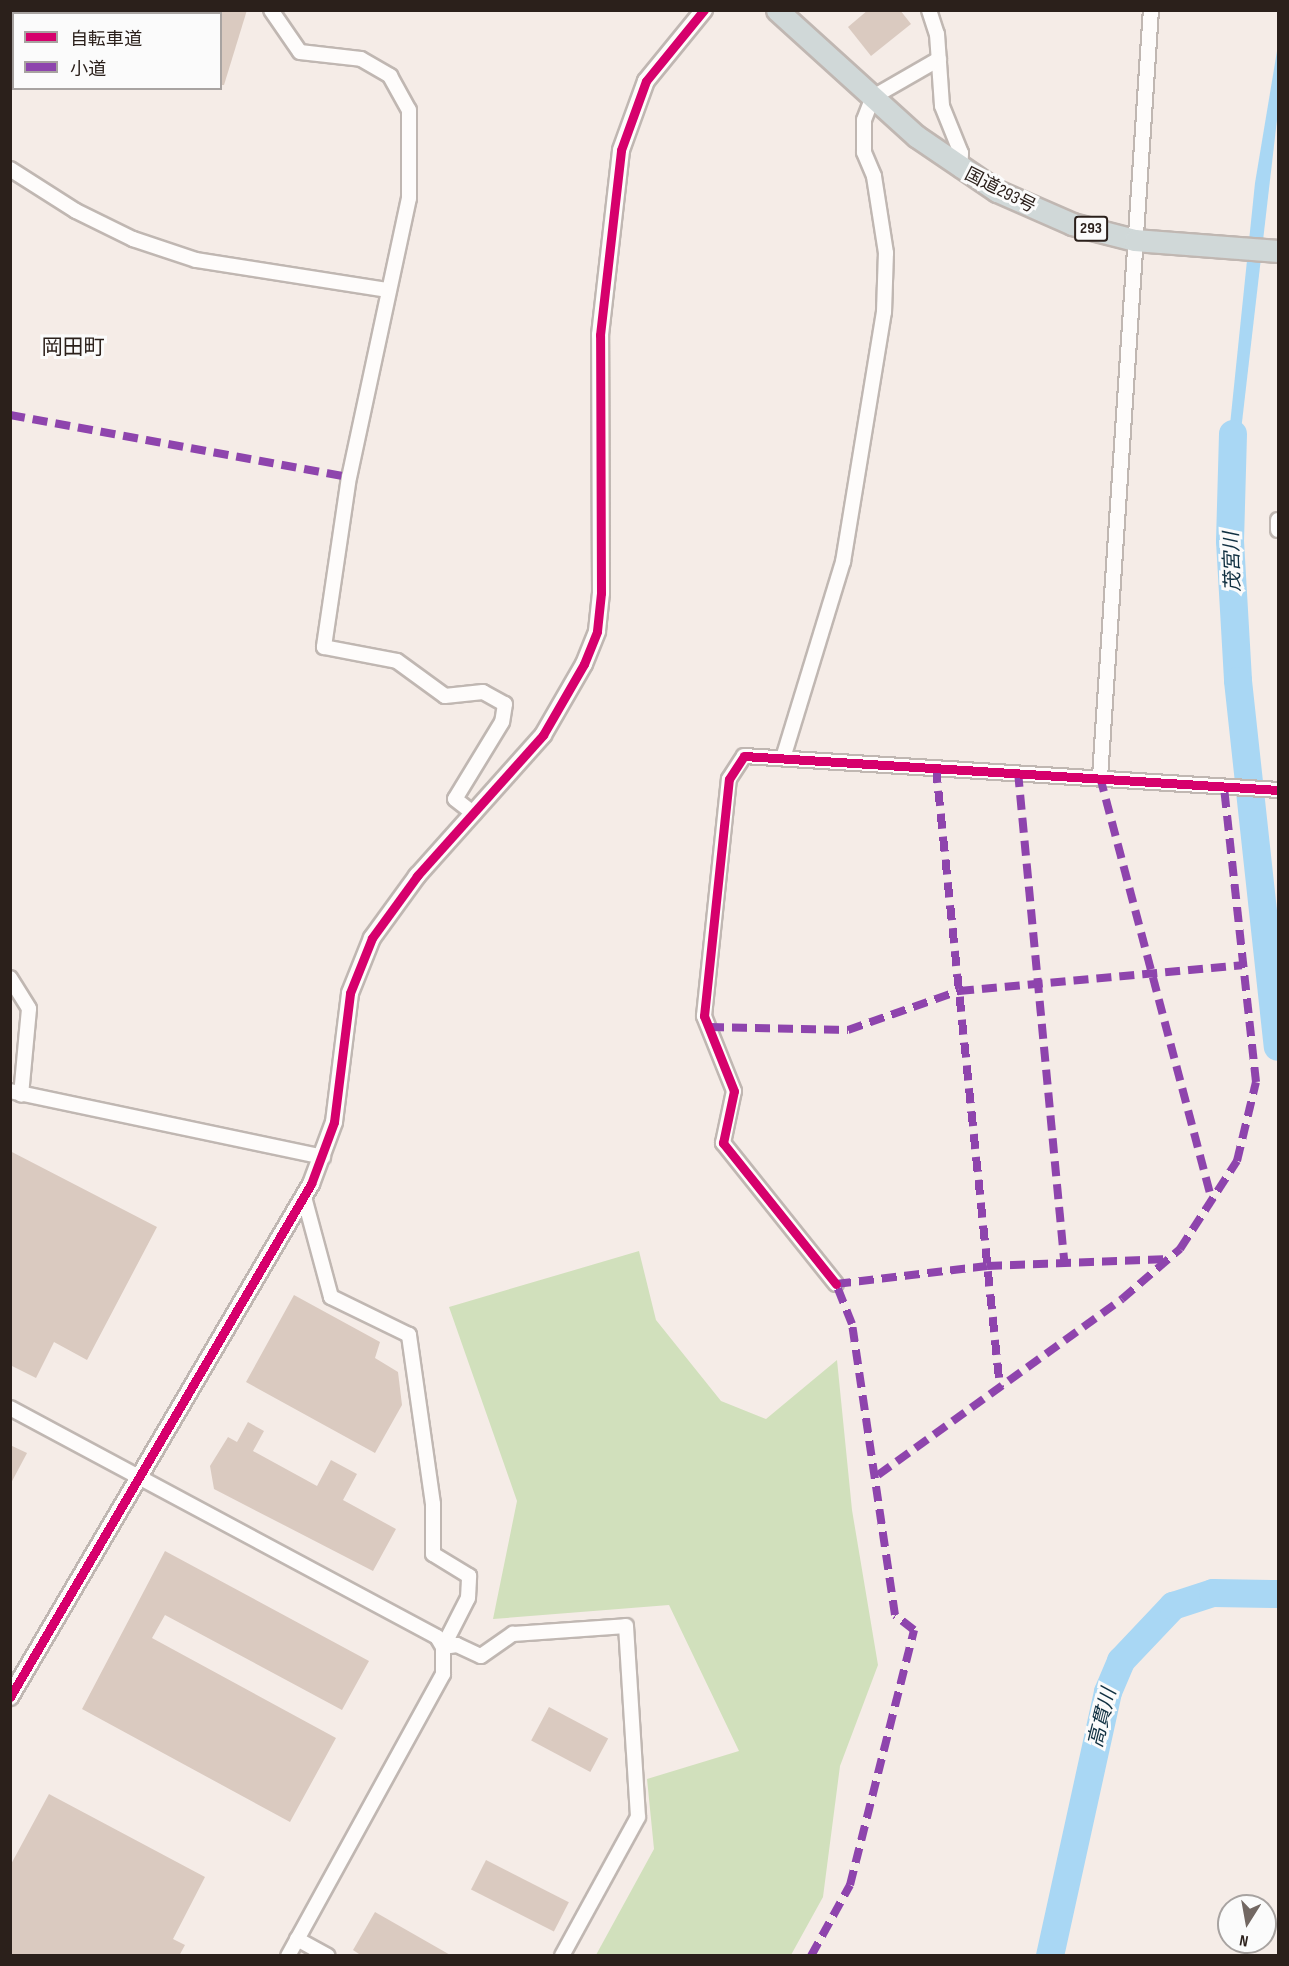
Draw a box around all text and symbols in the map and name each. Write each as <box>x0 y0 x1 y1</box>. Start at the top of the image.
legend <box>12 12 222 90</box>
text: 自転車道 <box>70 29 142 50</box>
text: 小道 <box>70 59 106 80</box>
street label: 国道293号 <box>961 164 1039 218</box>
road number: 293 <box>1073 216 1109 242</box>
district label: 岡田町 <box>42 335 104 361</box>
water label: 茂宮川 <box>1220 532 1246 592</box>
water label: 高貫川 <box>1084 1686 1122 1750</box>
north arrow <box>1217 1894 1277 1954</box>
text: N <box>1238 1930 1250 1950</box>

